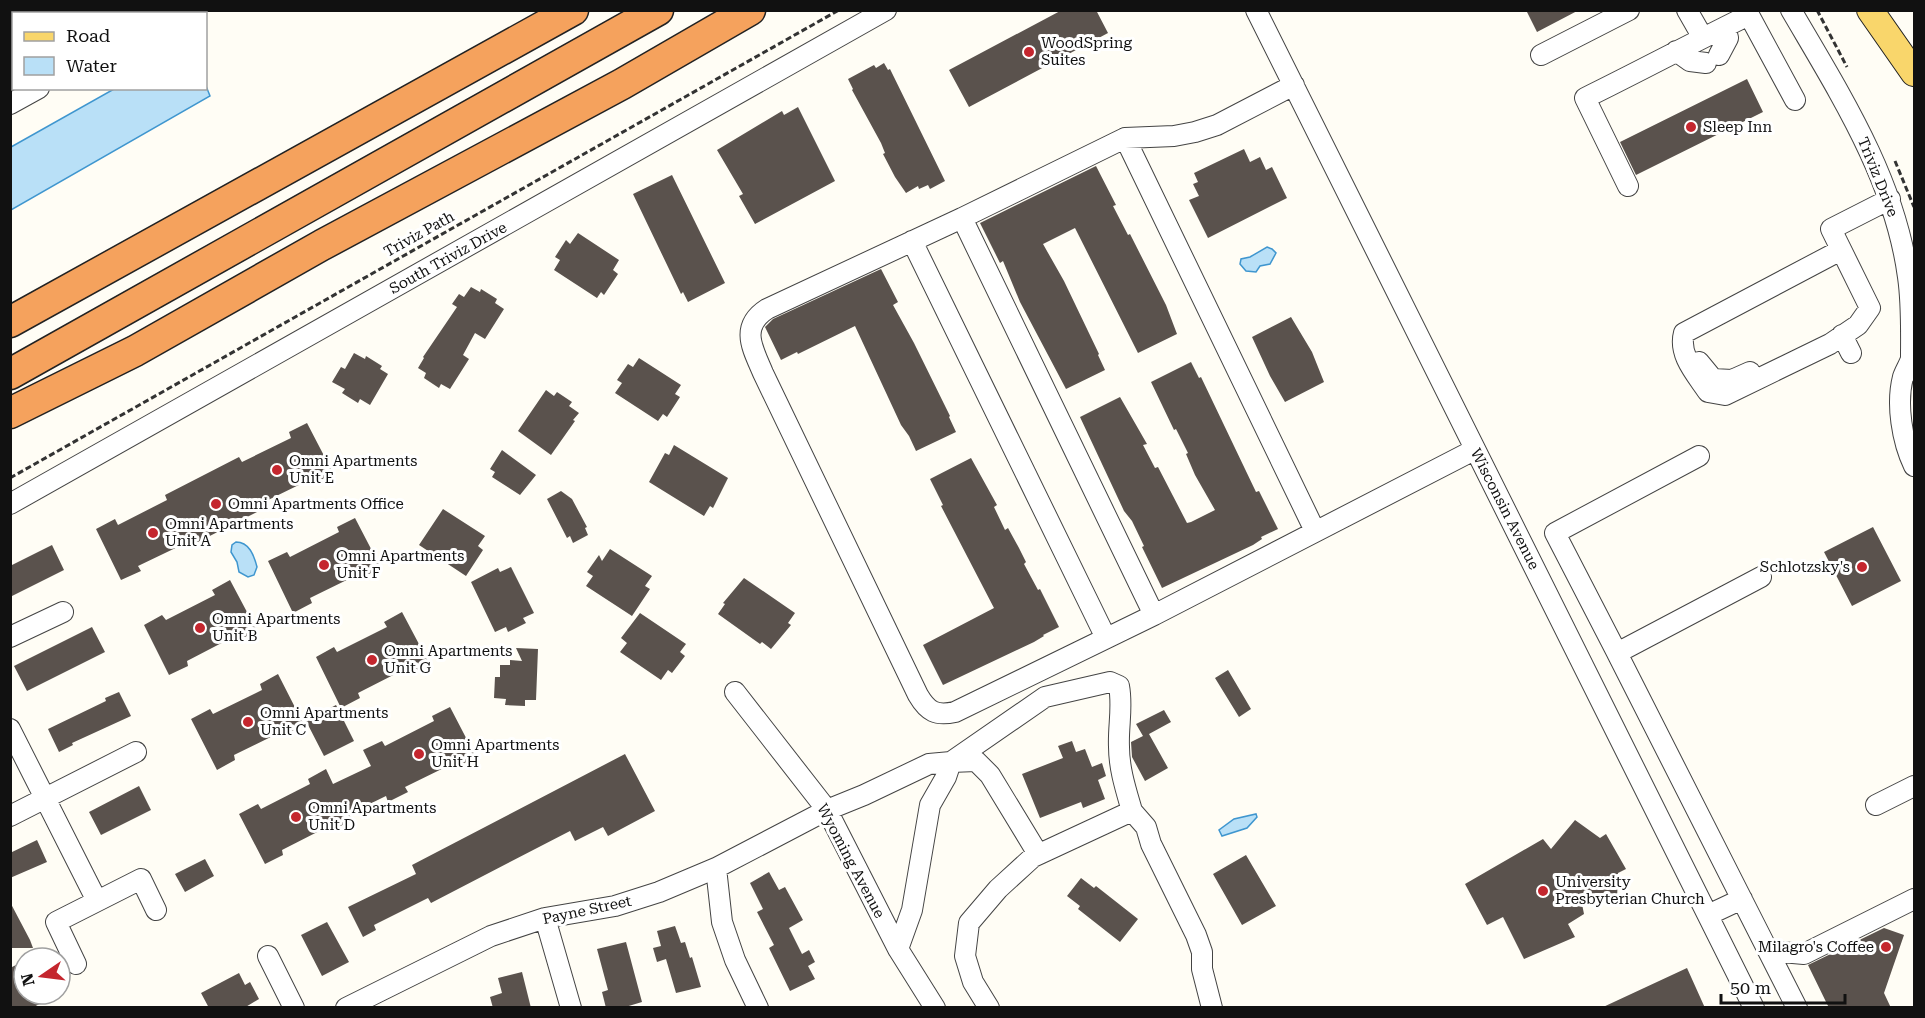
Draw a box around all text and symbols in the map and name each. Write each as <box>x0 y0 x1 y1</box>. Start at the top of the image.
legend <box>12 12 207 90</box>
text: Road <box>66 25 111 46</box>
place label: WoodSpring Suites <box>1041 34 1132 69</box>
marker: WoodSpring Suites <box>1022 45 1036 59</box>
text: Water <box>66 55 117 76</box>
place label: Sleep Inn <box>1703 118 1772 136</box>
marker: Sleep Inn <box>1684 120 1698 134</box>
street label: Triviz Drive <box>1854 135 1902 219</box>
street label: Triviz Path <box>381 207 458 261</box>
street label: South Triviz Drive <box>386 218 510 298</box>
street label: Wisconsin Avenue <box>1467 445 1543 573</box>
place label: Omni Apartments Unit E <box>289 452 417 487</box>
marker: Omni Apartments Unit E <box>270 463 284 477</box>
place label: Omni Apartments Office <box>228 495 404 513</box>
marker: Omni Apartments Office <box>209 497 223 511</box>
place label: Omni Apartments Unit A <box>165 515 293 550</box>
marker: Omni Apartments Unit A <box>146 526 160 540</box>
place label: Omni Apartments Unit F <box>336 547 464 582</box>
marker: Omni Apartments Unit F <box>317 558 331 572</box>
place label: Schlotzsky's <box>1760 558 1850 576</box>
marker: Schlotzsky's <box>1855 560 1869 574</box>
place label: Omni Apartments Unit B <box>212 610 340 645</box>
marker: Omni Apartments Unit B <box>193 621 207 635</box>
place label: Omni Apartments Unit G <box>384 642 512 677</box>
marker: Omni Apartments Unit G <box>365 653 379 667</box>
place label: Omni Apartments Unit C <box>260 704 388 739</box>
marker: Omni Apartments Unit C <box>241 715 255 729</box>
place label: Omni Apartments Unit H <box>431 736 559 771</box>
marker: Omni Apartments Unit H <box>412 747 426 761</box>
place label: Omni Apartments Unit D <box>308 799 436 834</box>
street label: Wyoming Avenue <box>813 801 889 921</box>
marker: Omni Apartments Unit D <box>289 810 303 824</box>
place label: University Presbyterian Church <box>1555 873 1705 908</box>
marker: University Presbyterian Church <box>1536 884 1550 898</box>
street label: Payne Street <box>541 892 634 928</box>
place label: Milagro's Coffee <box>1758 938 1874 956</box>
marker: Milagro's Coffee <box>1879 940 1893 954</box>
north arrow <box>12 946 72 1006</box>
scale bar <box>1721 967 1846 1005</box>
text: N <box>17 971 39 988</box>
text: 50 m <box>1730 977 1771 998</box>

